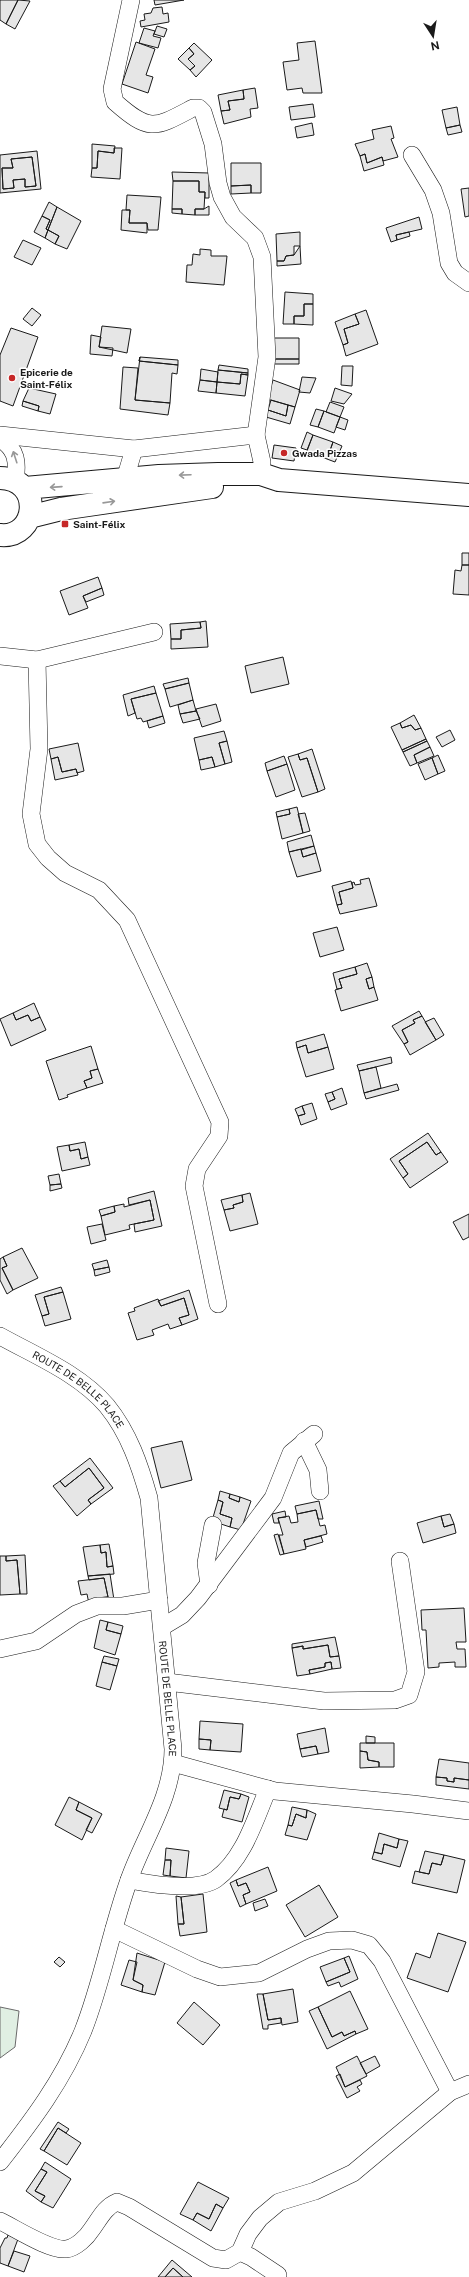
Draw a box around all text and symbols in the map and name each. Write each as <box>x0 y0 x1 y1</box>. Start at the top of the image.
north arrow <box>413 16 453 56</box>
text: N <box>430 39 441 53</box>
place label: Epicerie de Saint-Félix <box>20 366 73 390</box>
marker: Epicerie de Saint-Félix <box>7 373 17 383</box>
place label: Gwada Pizzas <box>292 447 357 459</box>
marker: Gwada Pizzas <box>279 448 289 458</box>
one-way arrow <box>11 450 18 463</box>
one-way arrow <box>179 471 192 479</box>
one-way arrow <box>50 483 63 490</box>
one-way arrow <box>102 498 115 506</box>
place label: Saint-Félix <box>73 518 125 530</box>
marker: Saint-Félix <box>60 519 70 529</box>
street label: ROUTE DE BELLE PLACE <box>31 1348 127 1430</box>
street label: ROUTE DE BELLE PLACE <box>157 1640 179 1757</box>

